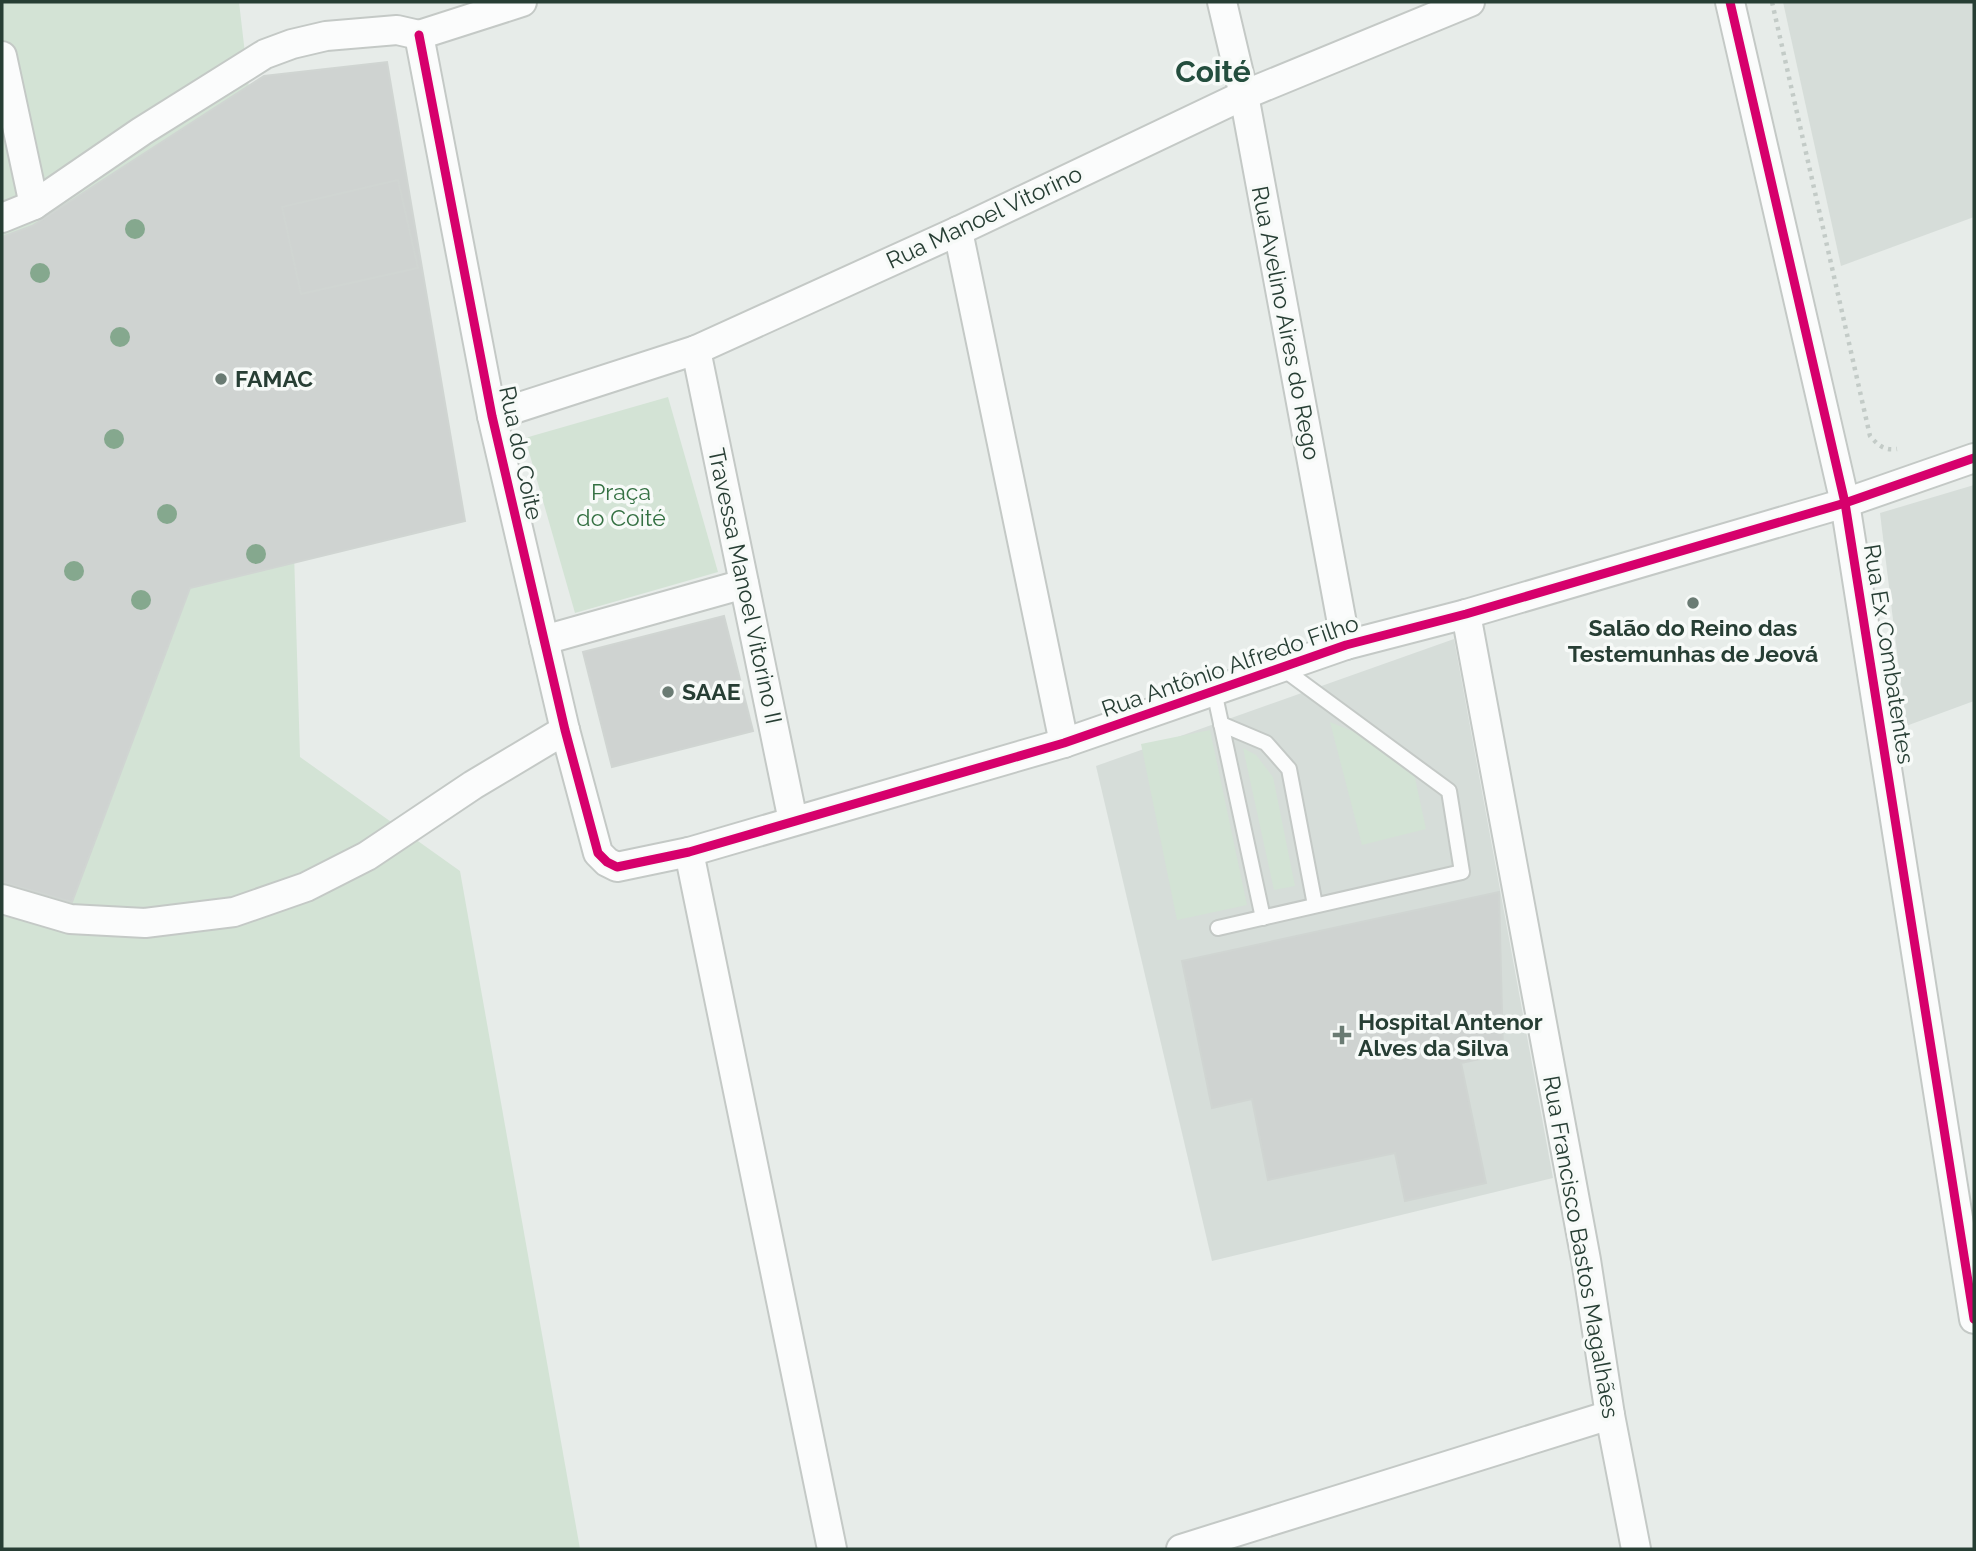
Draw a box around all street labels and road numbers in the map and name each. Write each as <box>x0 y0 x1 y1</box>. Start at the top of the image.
street label: Rua Manoel Vitorino <box>882 159 1086 274</box>
street label: Rua Avelino Aires do Rego <box>1247 184 1326 462</box>
street label: Rua do Coite <box>494 383 549 522</box>
street label: Travessa Manoel Vitorino II <box>703 446 788 726</box>
street label: Rua Ex Combatentes <box>1859 542 1920 766</box>
street label: Rua Antônio Alfredo Filho <box>1098 609 1362 722</box>
street label: Rua Francisco Bastos Magalhães <box>1538 1073 1625 1420</box>

